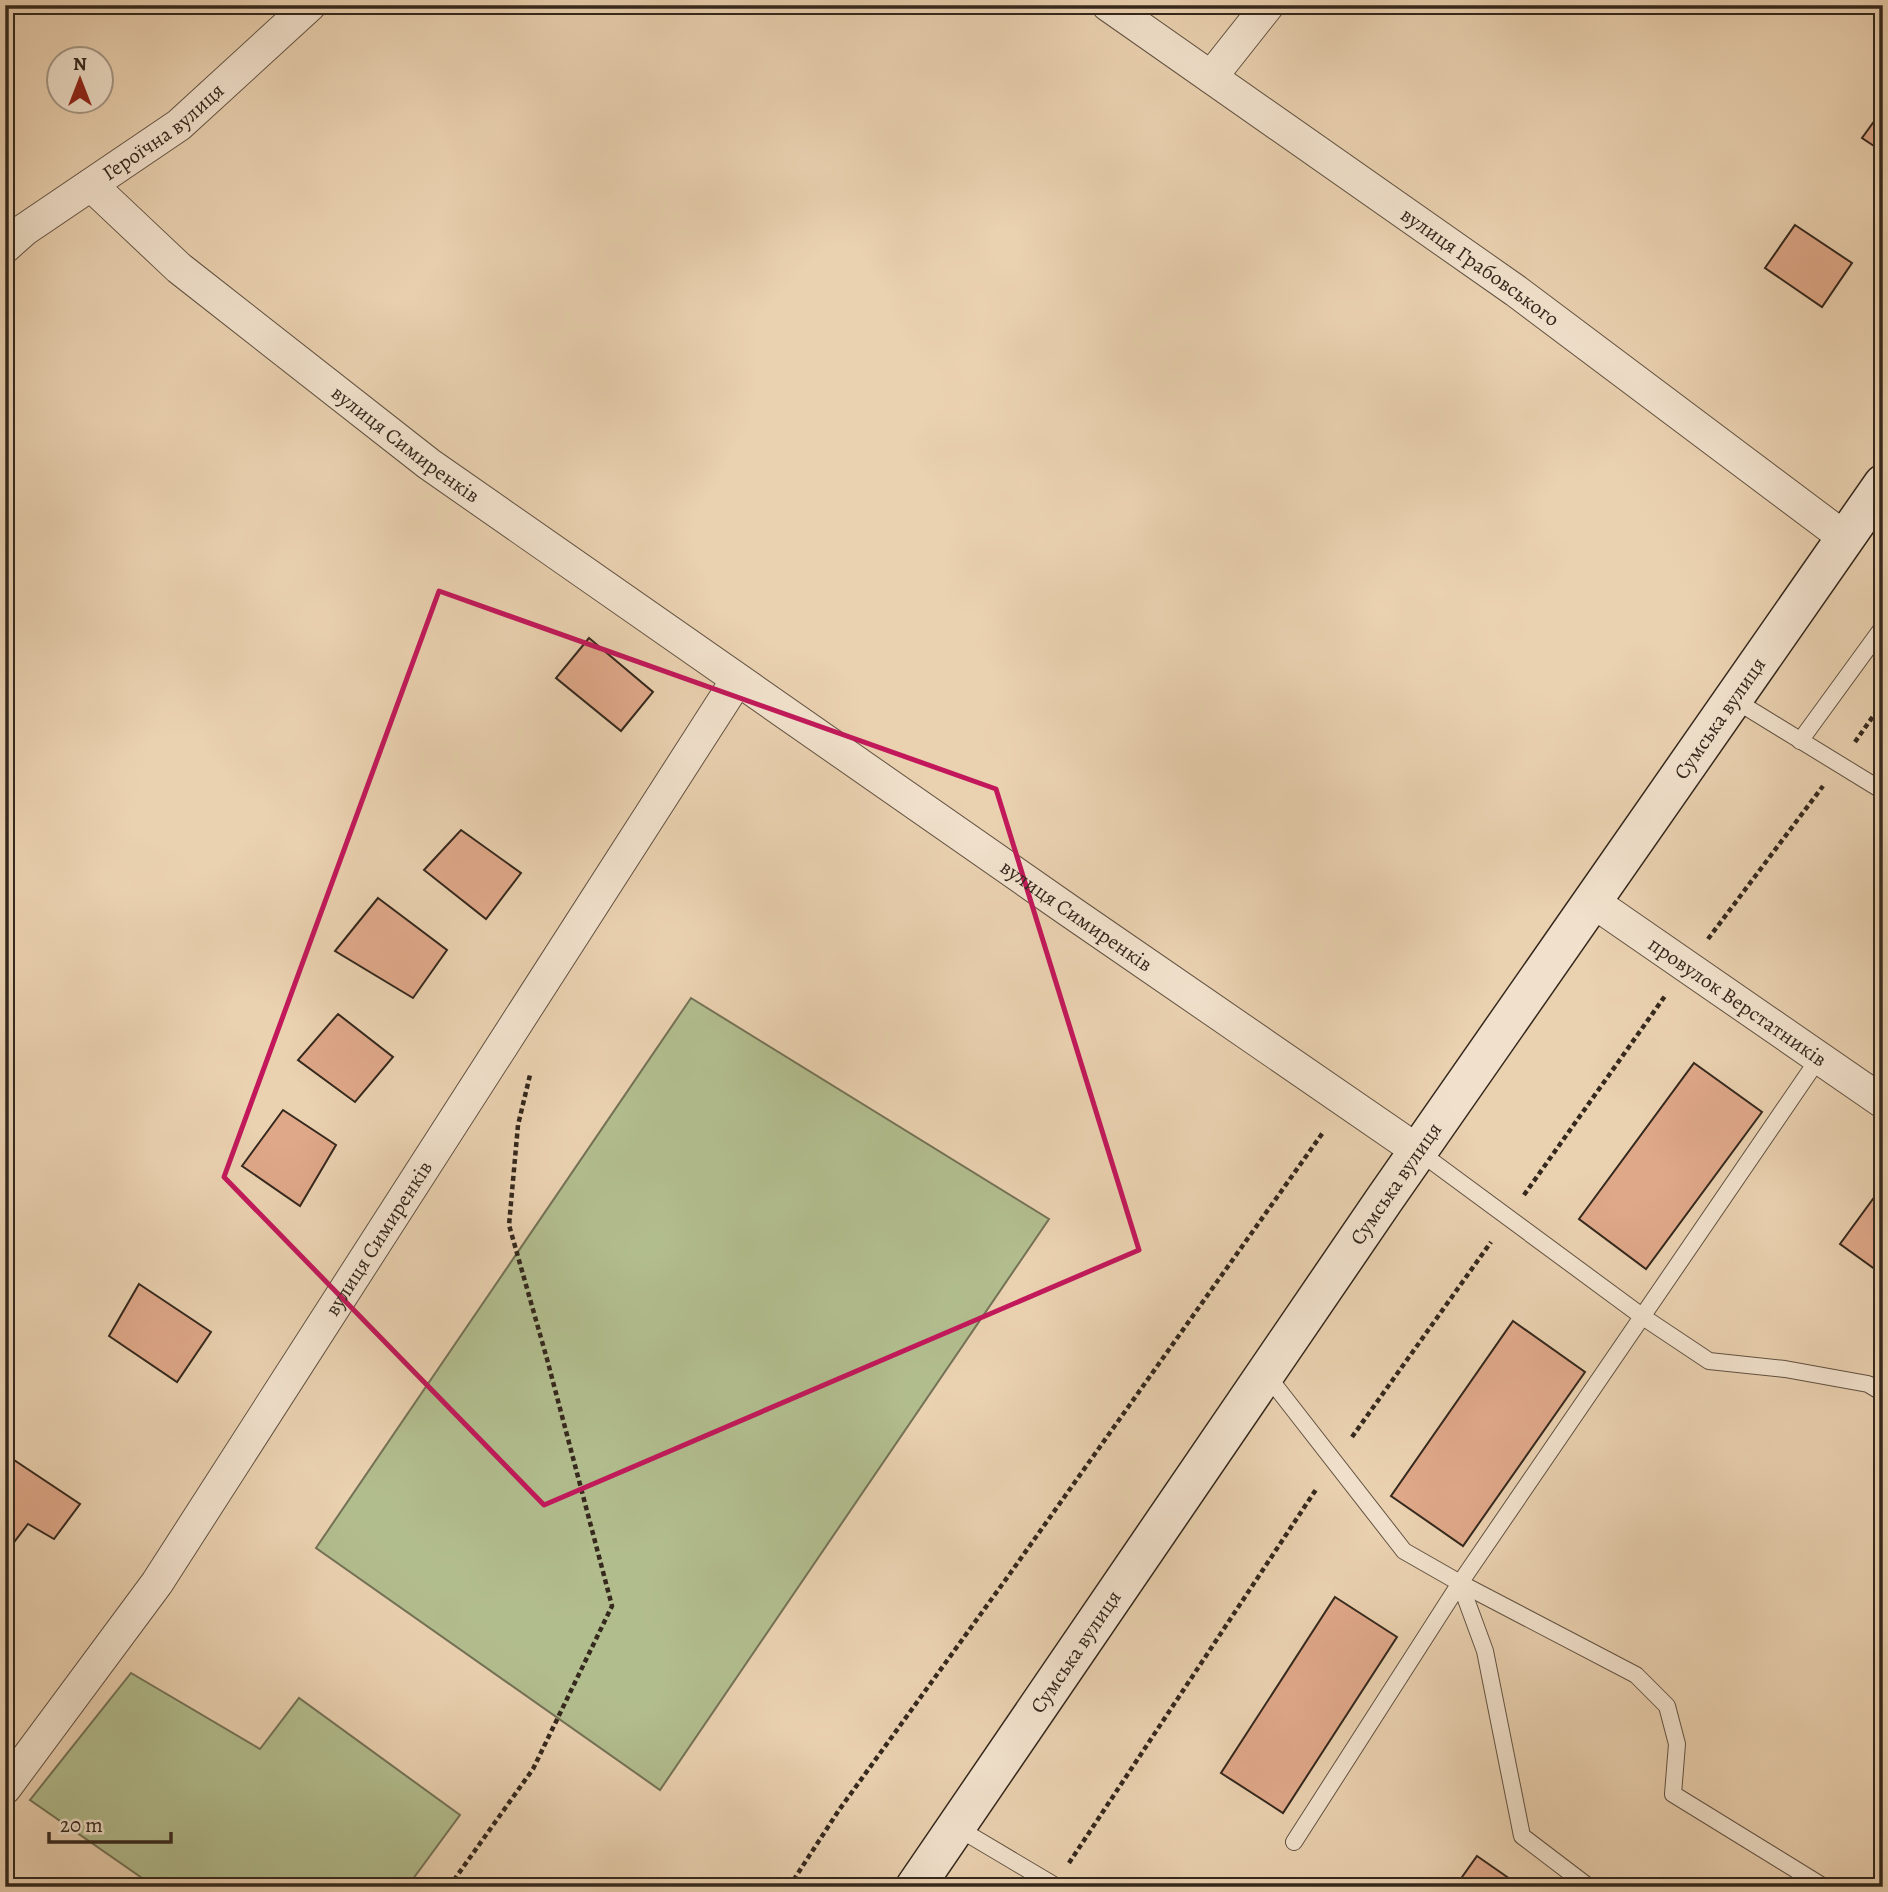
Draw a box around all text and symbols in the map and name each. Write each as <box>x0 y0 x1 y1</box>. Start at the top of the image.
north arrow <box>46 46 116 116</box>
text: N <box>73 51 87 77</box>
street label: Героїчна вулиця <box>97 77 230 187</box>
street label: вулиця Грабовського <box>1395 200 1565 333</box>
street label: вулиця Симиренків <box>326 379 485 509</box>
street label: Сумська вулиця <box>1667 652 1772 785</box>
street label: вулиця Симиренків <box>995 853 1158 978</box>
street label: провулок Верстатників <box>1643 930 1832 1073</box>
street label: Сумська вулиця <box>1343 1117 1448 1250</box>
street label: вулиця Симиренків <box>318 1155 439 1321</box>
street label: Сумська вулиця <box>1024 1585 1128 1719</box>
scale bar <box>49 1801 172 1845</box>
text: 20 m <box>60 1811 103 1839</box>

